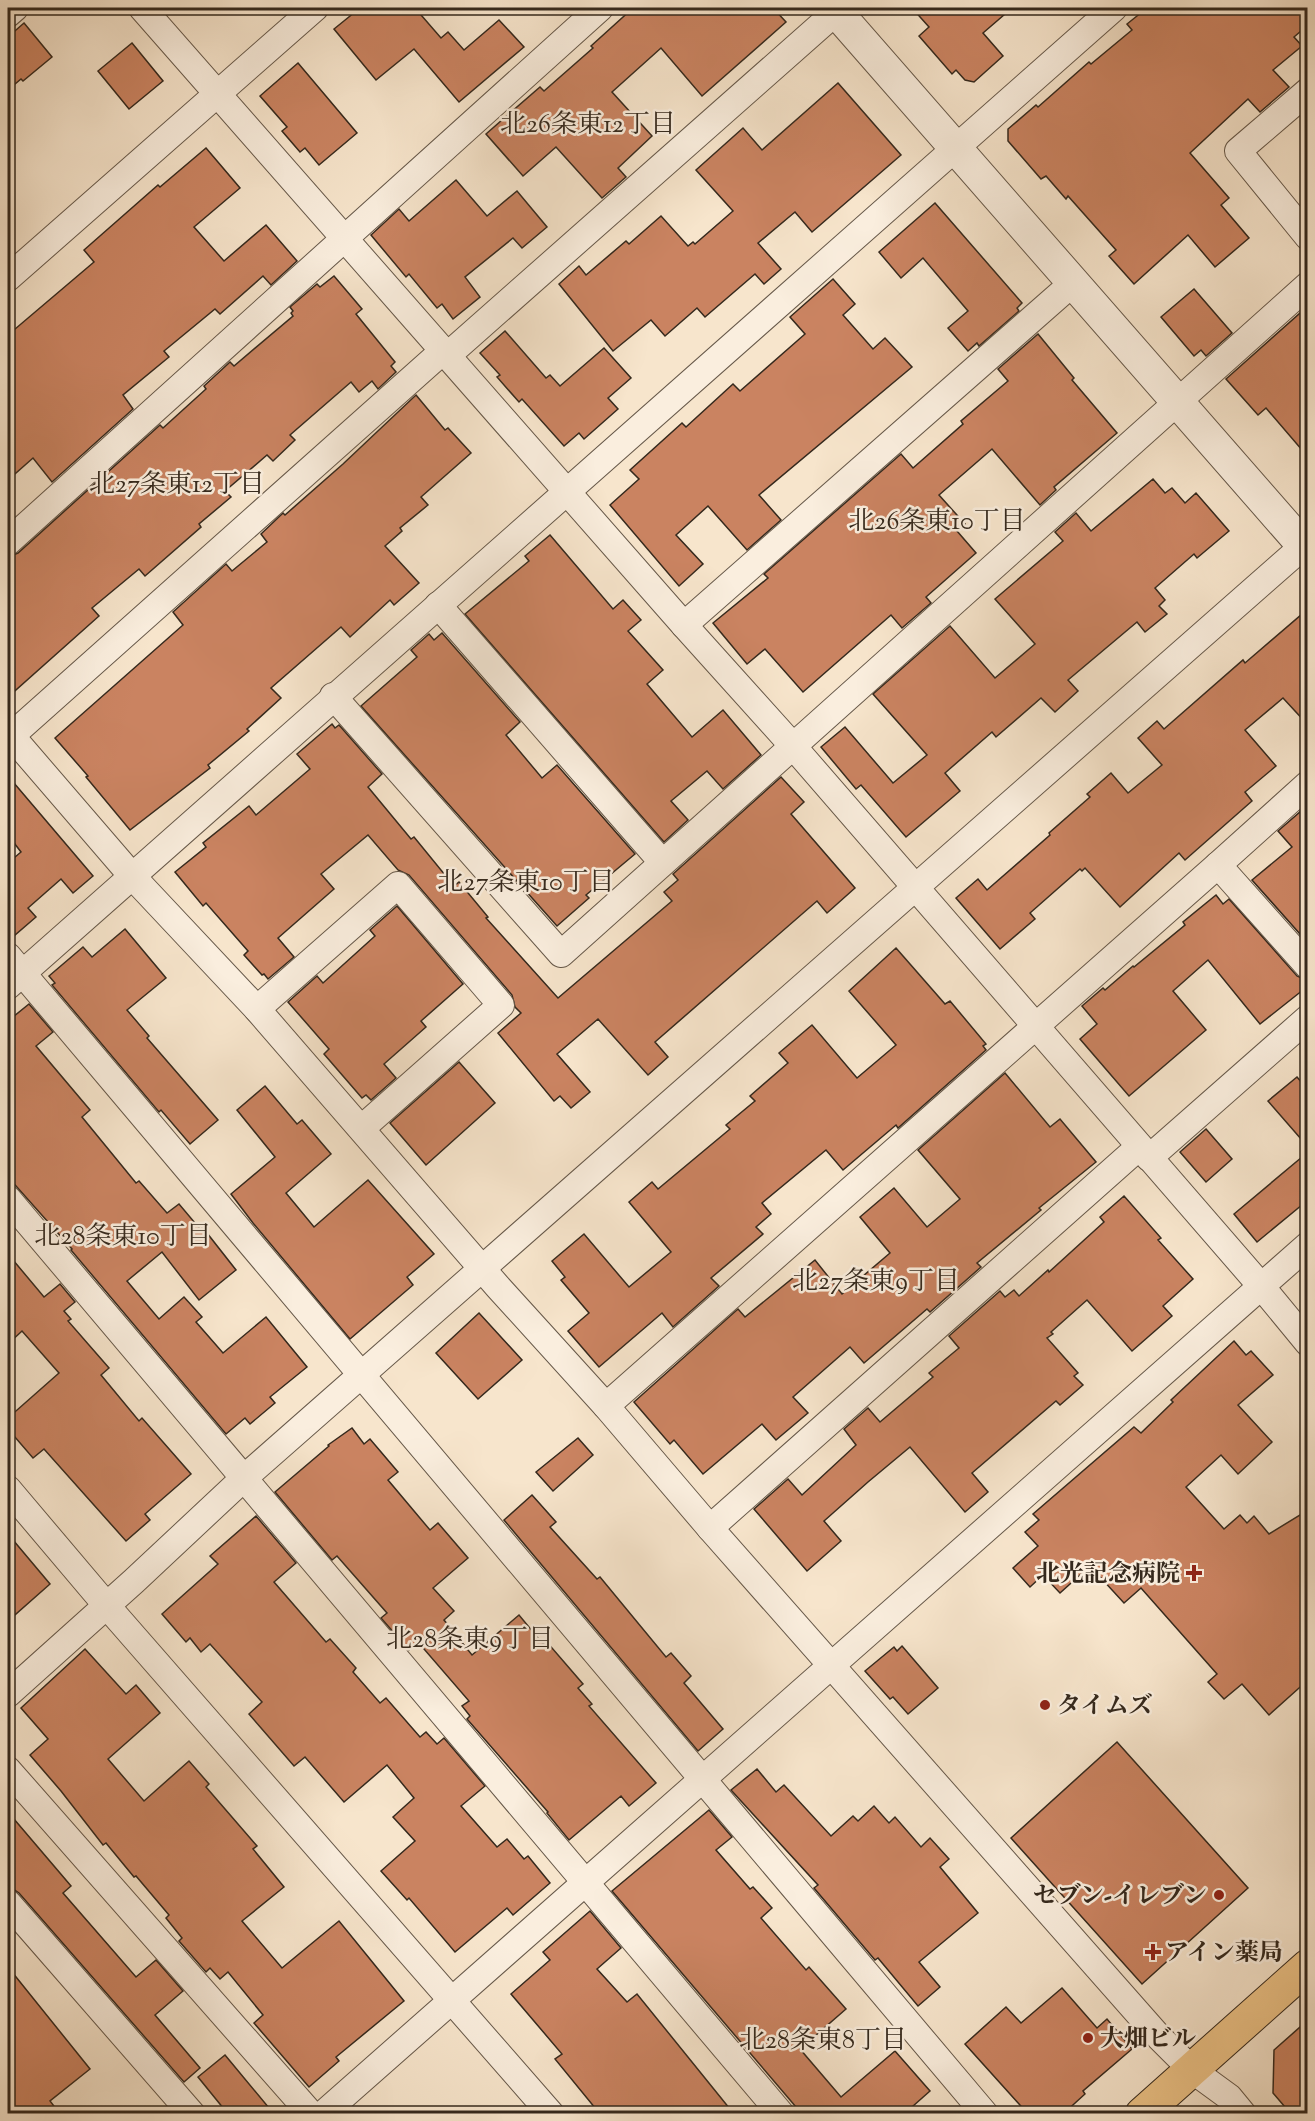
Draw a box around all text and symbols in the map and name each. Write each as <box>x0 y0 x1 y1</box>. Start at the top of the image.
district label: 北26条東12丁目 <box>500 107 676 144</box>
district label: 北27条東12丁目 <box>89 467 265 504</box>
district label: 北26条東10丁目 <box>848 504 1026 541</box>
district label: 北27条東10丁目 <box>437 865 615 902</box>
district label: 北28条東10丁目 <box>34 1219 212 1256</box>
district label: 北27条東9丁目 <box>792 1264 960 1301</box>
place label: 北光記念病院 <box>1036 1558 1180 1592</box>
marker: 北光記念病院 <box>1185 1564 1203 1582</box>
district label: 北28条東9丁目 <box>386 1622 554 1659</box>
place label: タイムズ <box>1057 1690 1153 1724</box>
marker: タイムズ <box>1038 1698 1052 1712</box>
place label: セブン-イレブン <box>1033 1880 1207 1914</box>
marker: セブン-イレブン <box>1212 1888 1226 1902</box>
place label: アイン薬局 <box>1165 1937 1283 1971</box>
marker: アイン薬局 <box>1146 1945 1160 1959</box>
district label: 北28条東8丁目 <box>739 2023 907 2060</box>
place label: 大畑ビル <box>1100 2023 1196 2057</box>
marker: 大畑ビル <box>1081 2031 1095 2045</box>

